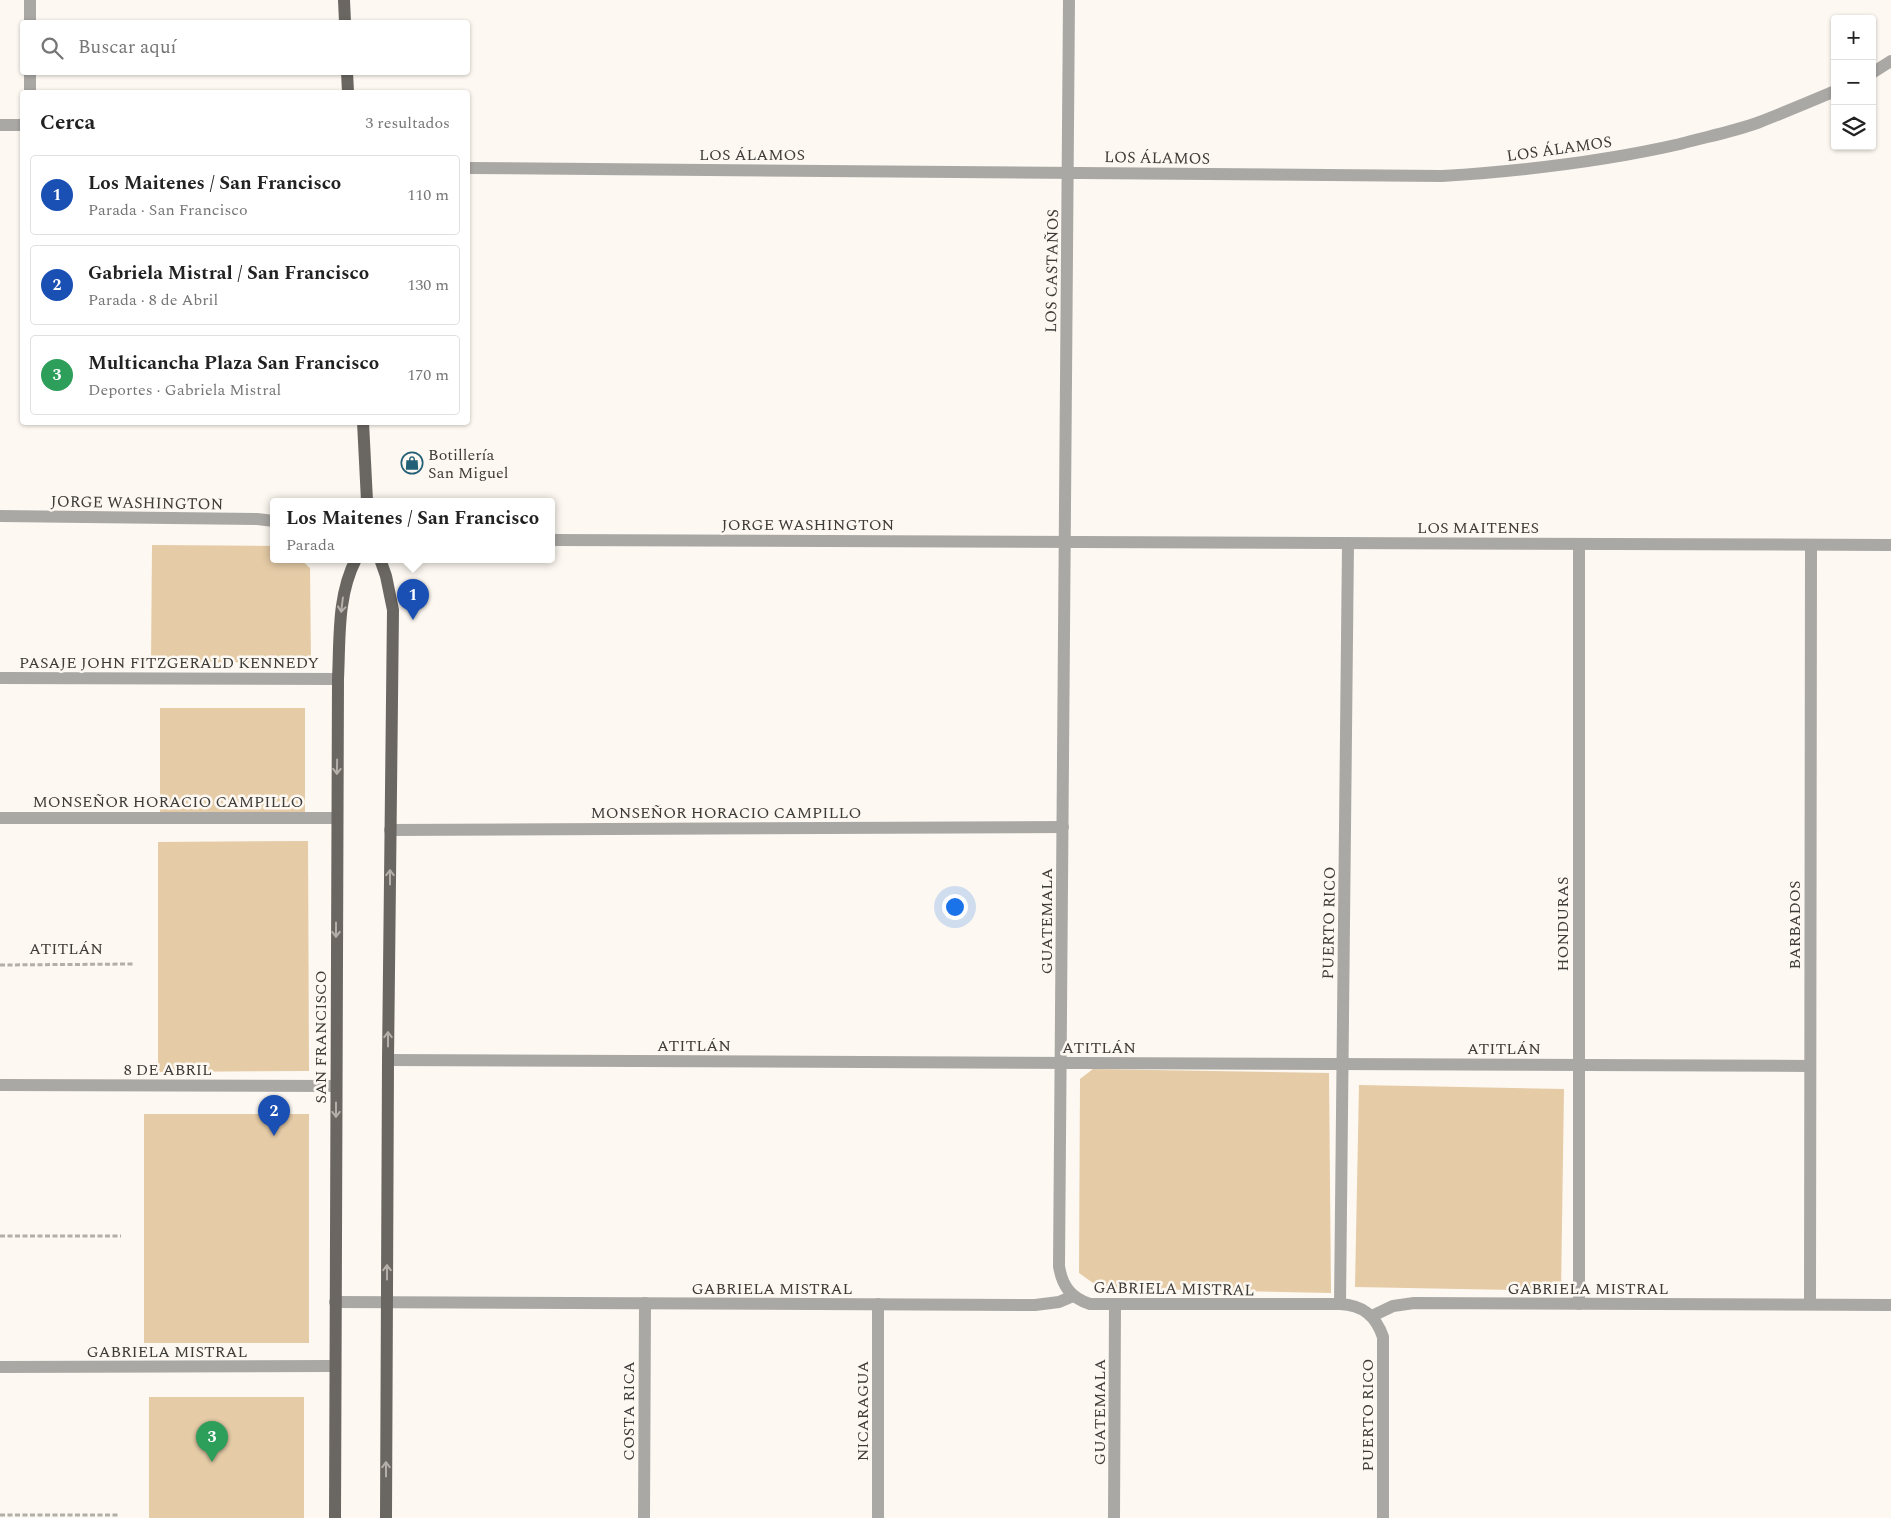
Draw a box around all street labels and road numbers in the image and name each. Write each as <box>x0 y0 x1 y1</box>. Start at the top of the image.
street label: LOS ÁLAMOS <box>1505 130 1613 168</box>
street label: LOS ÁLAMOS <box>699 143 805 167</box>
street label: LOS ÁLAMOS <box>1104 145 1210 171</box>
street label: LOS CASTAÑOS <box>1039 209 1065 333</box>
street label: JORGE WASHINGTON <box>50 489 224 517</box>
street label: JORGE WASHINGTON <box>722 513 894 537</box>
street label: LOS MAITENES <box>1417 516 1539 540</box>
street label: PASAJE JOHN FITZGERALD KENNEDY <box>19 651 319 675</box>
street label: MONSEÑOR HORACIO CAMPILLO <box>33 790 303 814</box>
street label: MONSEÑOR HORACIO CAMPILLO <box>591 801 861 825</box>
street label: PUERTO RICO <box>1316 866 1342 980</box>
street label: GUATEMALA <box>1035 868 1059 974</box>
street label: HONDURAS <box>1551 877 1575 971</box>
street label: BARBADOS <box>1783 881 1807 969</box>
street label: ATITLÁN <box>29 937 103 961</box>
street label: SAN FRANCISCO <box>309 970 333 1104</box>
street label: ATITLÁN <box>657 1034 731 1058</box>
street label: ATITLÁN <box>1062 1036 1136 1060</box>
street label: ATITLÁN <box>1467 1037 1541 1061</box>
street label: 8 DE ABRIL <box>124 1058 212 1082</box>
street label: GABRIELA MISTRAL <box>1093 1276 1255 1302</box>
street label: GABRIELA MISTRAL <box>691 1277 853 1301</box>
street label: GABRIELA MISTRAL <box>1507 1277 1669 1301</box>
street label: GABRIELA MISTRAL <box>86 1340 248 1364</box>
street label: GUATEMALA <box>1088 1359 1112 1465</box>
street label: PUERTO RICO <box>1356 1359 1380 1471</box>
street label: COSTA RICA <box>617 1361 641 1461</box>
street label: NICARAGUA <box>851 1361 875 1461</box>

